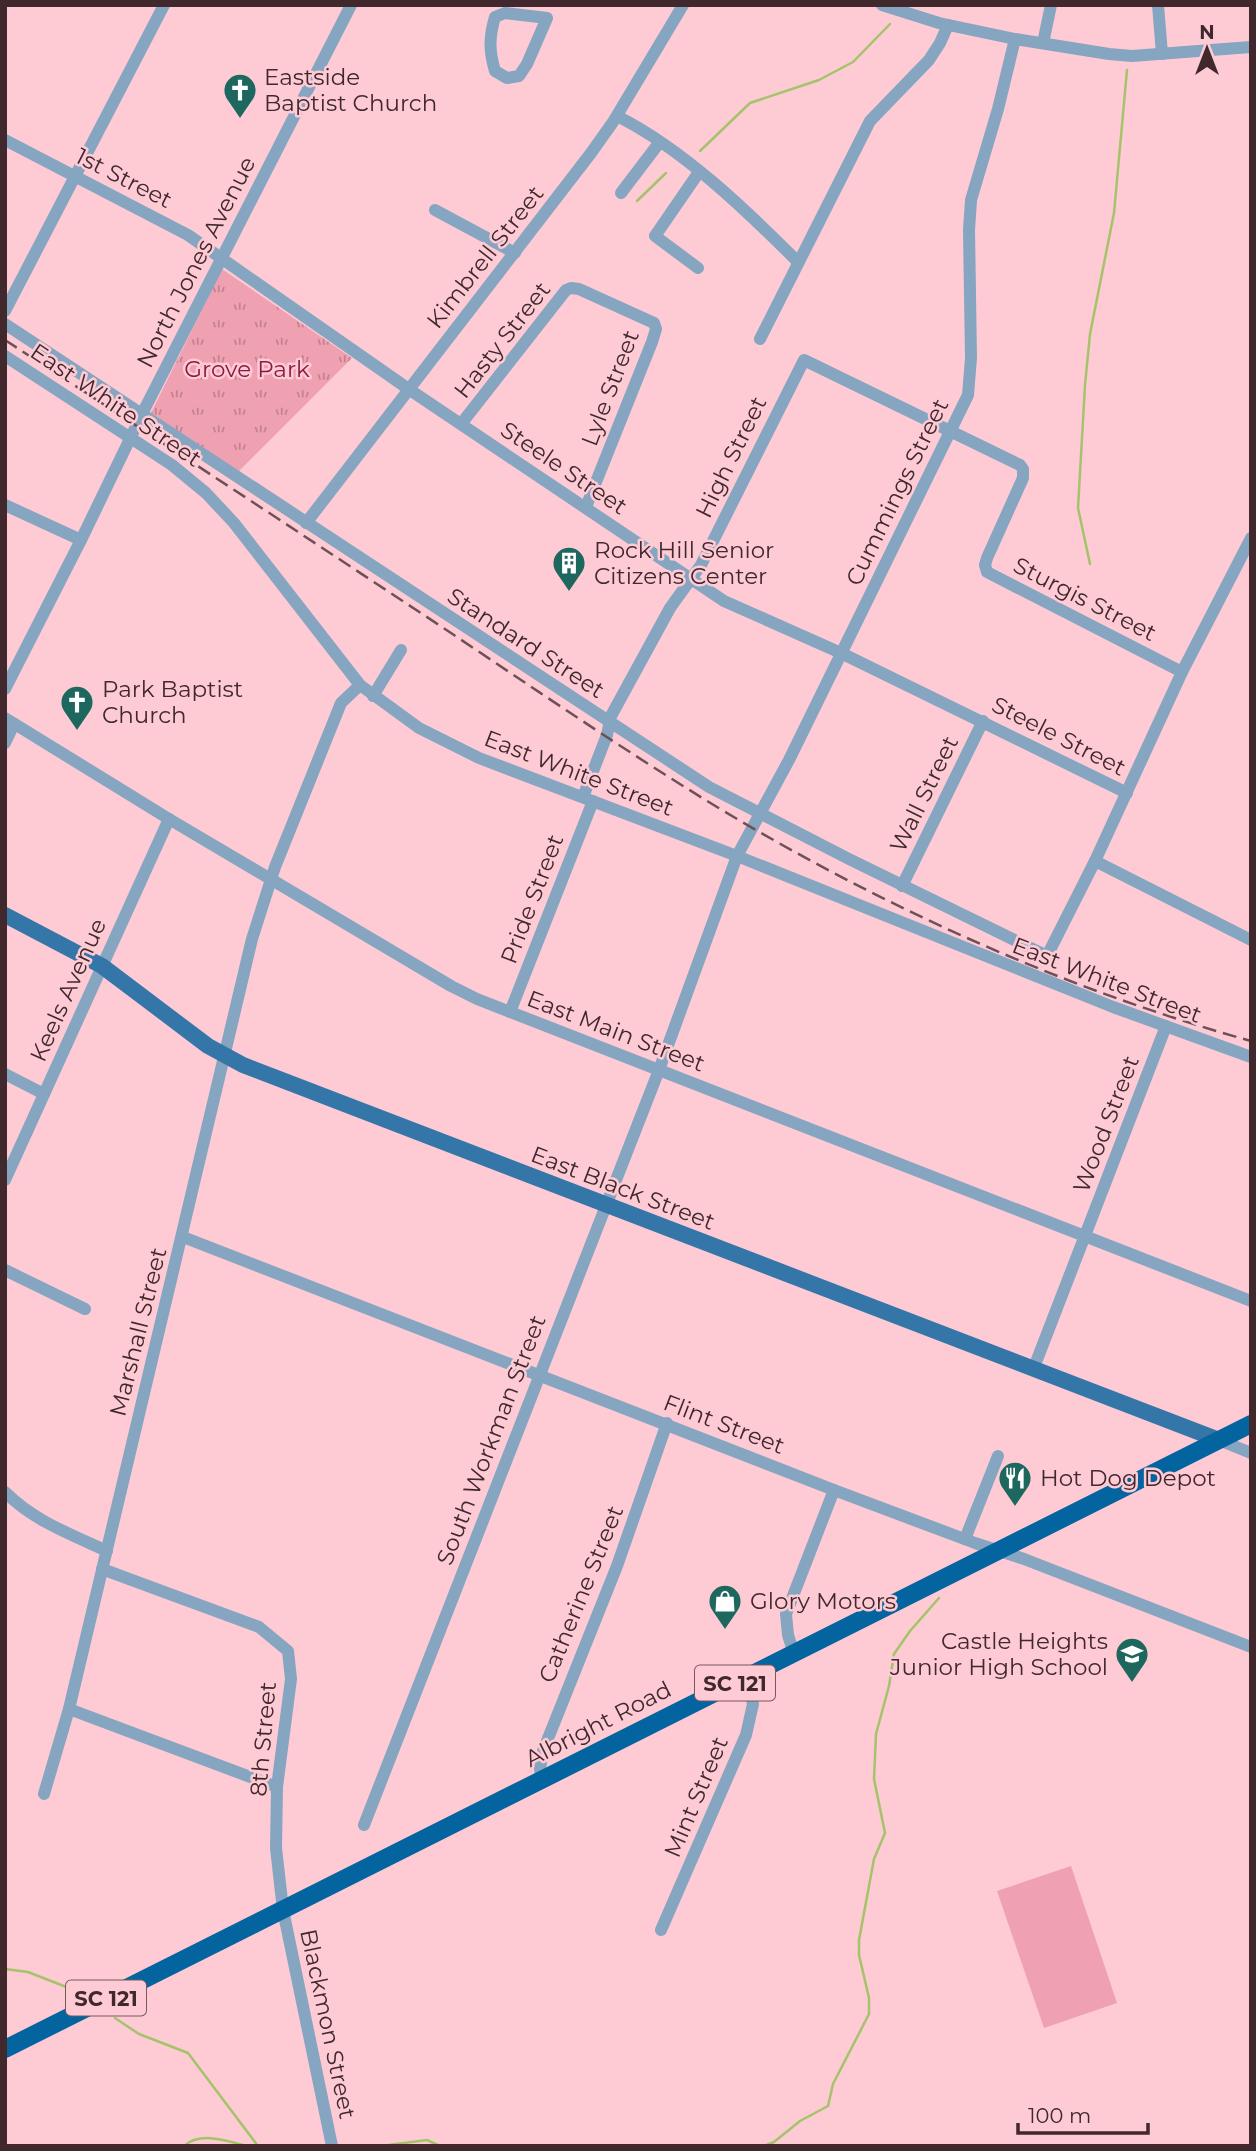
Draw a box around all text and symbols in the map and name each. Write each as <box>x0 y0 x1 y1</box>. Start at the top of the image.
north arrow <box>1172 14 1242 84</box>
text: N <box>1199 21 1215 44</box>
place label: Eastside Baptist Church <box>264 63 437 117</box>
church icon: Eastside Baptist Church <box>221 71 259 120</box>
street label: 1st Street <box>71 142 177 214</box>
street label: North Jones Avenue <box>131 152 261 372</box>
street label: Kimbrell Street <box>421 180 549 334</box>
street label: Hasty Street <box>448 276 556 404</box>
street label: Lyle Street <box>575 326 645 450</box>
street label: East White Street <box>25 337 207 473</box>
park label: Grove Park <box>184 355 310 383</box>
street label: High Street <box>690 392 772 522</box>
street label: Cummings Street <box>840 394 954 590</box>
street label: Steele Street <box>495 415 633 521</box>
place label: Rock Hill Senior Citizens Center <box>594 536 774 590</box>
building icon: Rock Hill Senior Citizens Center <box>550 544 588 593</box>
street label: Sturgis Street <box>1009 551 1161 647</box>
street label: Standard Street <box>442 582 610 704</box>
place label: Park Baptist Church <box>102 675 243 729</box>
church icon: Park Baptist Church <box>58 683 96 732</box>
street label: Steele Street <box>987 690 1131 782</box>
street label: East White Street <box>480 724 678 822</box>
street label: Wall Street <box>884 731 964 857</box>
street label: Pride Street <box>495 830 569 968</box>
street label: Keels Avenue <box>24 914 112 1066</box>
street label: East White Street <box>1008 931 1206 1029</box>
street label: East Main Street <box>523 984 709 1078</box>
street label: Wood Street <box>1067 1052 1145 1196</box>
street label: East Black Street <box>527 1140 719 1236</box>
street label: Marshall Street <box>103 1245 173 1419</box>
street label: South Workman Street <box>430 1311 552 1569</box>
street label: Flint Street <box>660 1388 788 1460</box>
restaurant icon: Hot Dog Depot <box>996 1459 1034 1508</box>
place label: Hot Dog Depot <box>1040 1464 1216 1492</box>
street label: Catherine Street <box>533 1501 629 1687</box>
shop icon: Glory Motors <box>706 1582 744 1631</box>
place label: Glory Motors <box>750 1587 896 1615</box>
place label: Castle Heights Junior High School <box>889 1627 1108 1681</box>
school or university icon: Castle Heights Junior High School <box>1113 1635 1151 1684</box>
road number: SC 121 <box>695 1666 775 1700</box>
street label: Albright Road <box>520 1675 676 1773</box>
street label: 8th Street <box>244 1680 282 1798</box>
street label: Mint Street <box>658 1732 734 1862</box>
street label: Blackmon Street <box>294 1927 362 2121</box>
road number: SC 121 <box>66 1980 146 2016</box>
scale bar <box>1018 2092 1148 2136</box>
text: 100 m <box>1028 2103 1091 2128</box>

